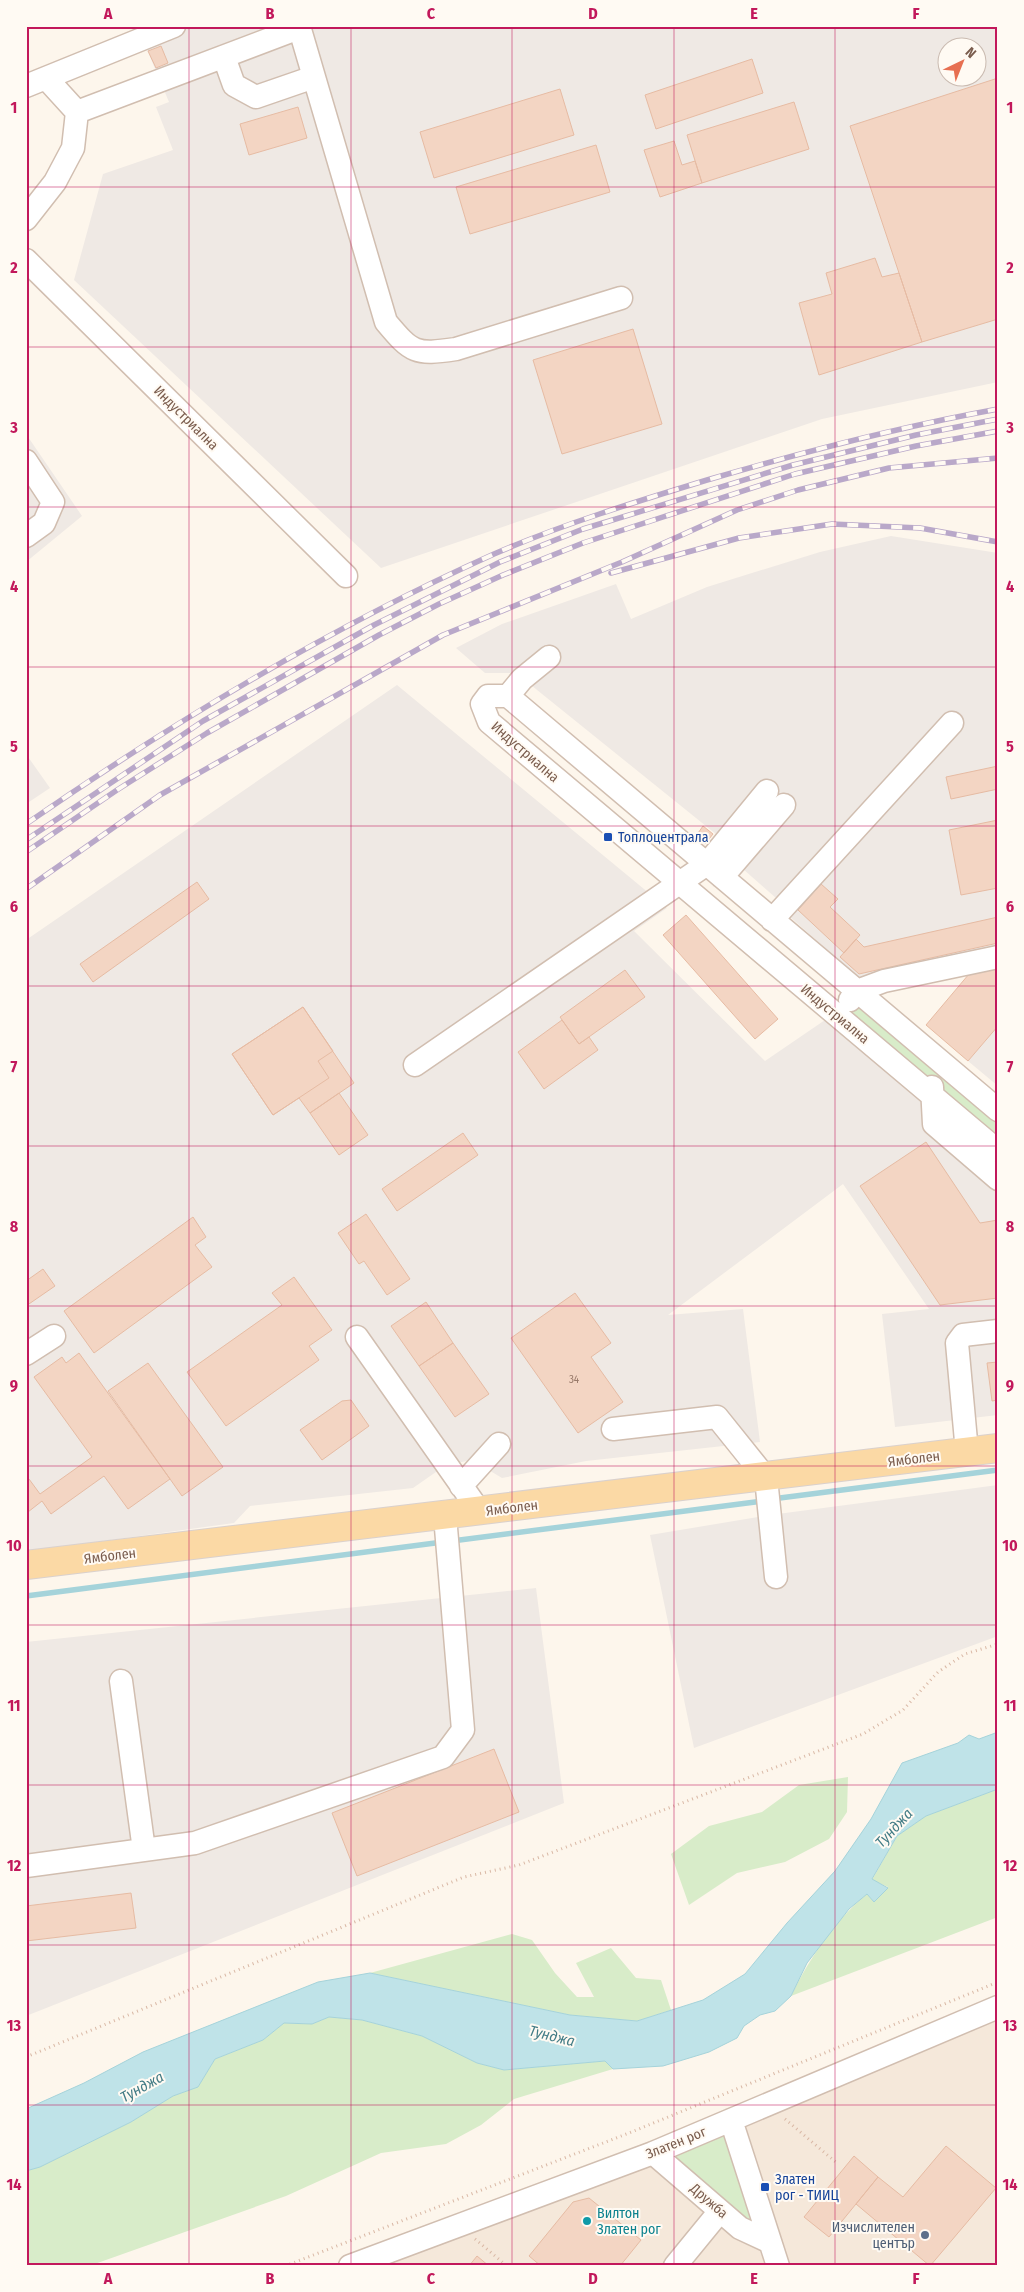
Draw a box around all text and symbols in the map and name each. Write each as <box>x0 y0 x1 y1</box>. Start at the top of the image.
text: A <box>103 4 113 23</box>
text: B <box>266 4 275 23</box>
text: C <box>427 4 436 23</box>
text: D <box>588 4 598 23</box>
text: E <box>750 4 758 23</box>
text: F <box>912 4 920 23</box>
north arrow <box>936 38 986 88</box>
text: N <box>962 44 979 62</box>
text: 1 <box>11 98 17 117</box>
text: 1 <box>1007 98 1013 117</box>
text: 2 <box>9 258 18 277</box>
text: 2 <box>1005 258 1014 277</box>
street label: Индустриална <box>150 382 222 454</box>
text: 3 <box>9 418 18 437</box>
text: 3 <box>1005 418 1014 437</box>
text: 4 <box>10 577 18 596</box>
text: 4 <box>1006 577 1014 596</box>
street label: Индустриална <box>488 718 562 786</box>
text: 5 <box>10 737 18 756</box>
text: 5 <box>1006 737 1014 756</box>
place label: Топлоцентрала <box>618 829 709 846</box>
marker: Топлоцентрала <box>602 831 614 843</box>
text: 6 <box>10 897 18 916</box>
text: 6 <box>1006 897 1014 916</box>
street label: Индустриална <box>797 980 873 1048</box>
text: 7 <box>11 1057 18 1076</box>
text: 7 <box>1007 1057 1014 1076</box>
text: 8 <box>10 1217 19 1236</box>
text: 8 <box>1006 1217 1015 1236</box>
house number: 34 <box>569 1373 580 1386</box>
text: 9 <box>10 1376 18 1395</box>
text: 9 <box>1006 1376 1014 1395</box>
street label: Ямболен <box>887 1447 941 1471</box>
street label: Ямболен <box>485 1496 539 1520</box>
text: 10 <box>6 1536 22 1555</box>
text: 10 <box>1002 1536 1018 1555</box>
street label: Ямболен <box>83 1544 137 1568</box>
text: 11 <box>7 1696 21 1715</box>
text: 11 <box>1003 1696 1017 1715</box>
water label: Тунджа <box>872 1805 917 1851</box>
text: 12 <box>7 1856 22 1875</box>
text: 12 <box>1003 1856 1018 1875</box>
text: 13 <box>7 2016 22 2035</box>
text: 13 <box>1003 2016 1018 2035</box>
water label: Тунджа <box>527 2022 577 2050</box>
water label: Тунджа <box>117 2068 167 2106</box>
street label: Златен рог <box>643 2123 709 2163</box>
place label: Златен рог - ТИИЦ <box>775 2171 839 2204</box>
text: 14 <box>7 2175 22 2194</box>
text: 14 <box>1003 2175 1018 2194</box>
street label: Дружба <box>686 2179 731 2222</box>
marker: Златен рог - ТИИЦ <box>759 2181 771 2193</box>
place label: Вилтон Златен рог <box>597 2205 661 2238</box>
marker: Вилтон Златен рог <box>581 2215 593 2227</box>
place label: Изчислителен център <box>832 2219 915 2252</box>
marker: Изчислителен център <box>919 2229 931 2241</box>
text: A <box>103 2269 113 2288</box>
text: B <box>266 2269 275 2288</box>
text: C <box>427 2269 436 2288</box>
text: D <box>588 2269 598 2288</box>
text: E <box>750 2269 758 2288</box>
text: F <box>912 2269 920 2288</box>

